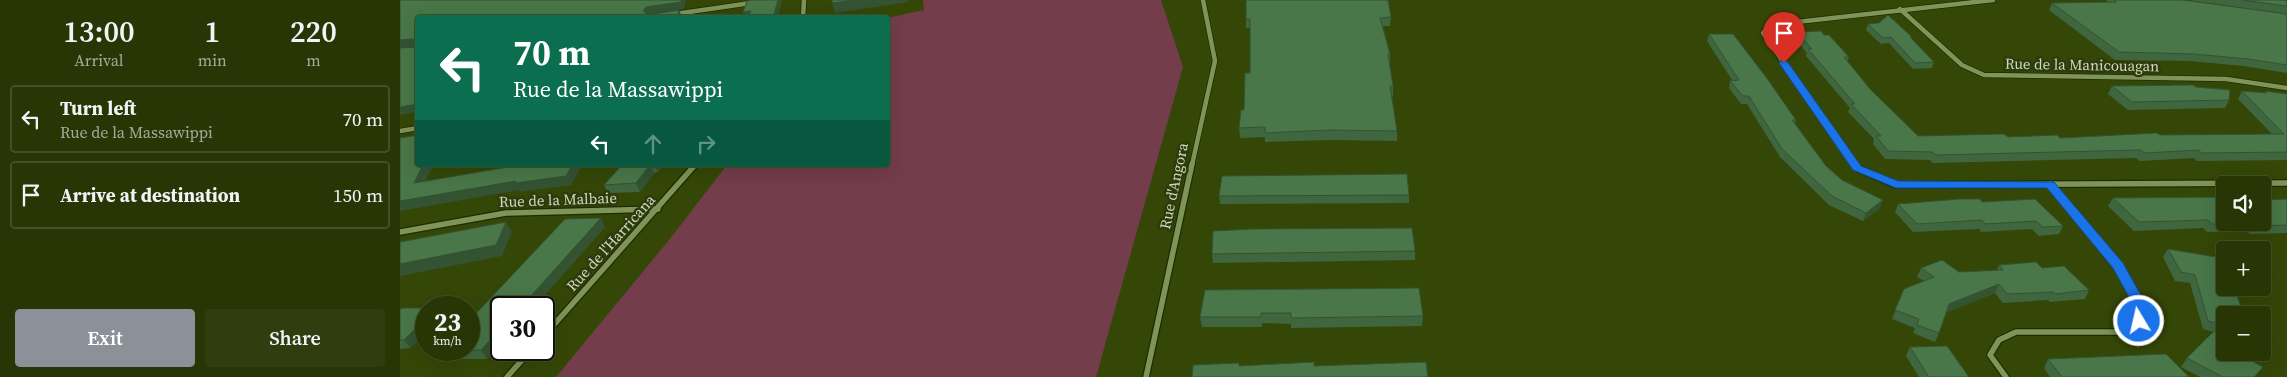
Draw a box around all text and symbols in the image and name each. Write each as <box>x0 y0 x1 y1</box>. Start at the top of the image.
text: 13:00 <box>63 11 135 52</box>
text: 1 <box>204 11 220 52</box>
text: 220 <box>290 11 337 52</box>
pin <box>1763 12 1805 63</box>
icon: arrive <box>1770 19 1798 47</box>
text: 70 m <box>513 29 590 77</box>
icon: left <box>430 35 495 100</box>
text: Arrival <box>74 49 124 71</box>
text: min <box>198 49 227 71</box>
text: m <box>306 49 321 71</box>
street label: Rue de la Manicouagan <box>2005 53 2159 76</box>
text: Rue de la Massawippi <box>513 74 723 104</box>
text: Turn left <box>60 95 136 121</box>
icon: left <box>17 105 45 133</box>
text: 70 m <box>342 106 383 132</box>
text: Rue de la Massawippi <box>60 121 213 143</box>
icon: left <box>586 130 614 158</box>
icon: ahead <box>639 130 667 158</box>
icon: right <box>692 130 720 158</box>
street label: Rue d'Angora <box>1154 140 1193 231</box>
map controls <box>2216 176 2271 361</box>
button: sound <box>2216 176 2271 231</box>
icon: arrive <box>17 181 45 209</box>
text: Arrive at destination <box>60 182 240 208</box>
text: 150 m <box>333 182 383 208</box>
street label: Rue de la Malbaie <box>499 187 618 212</box>
street label: Rue de l'Harricana <box>561 189 660 296</box>
button: + <box>2216 241 2271 296</box>
position arrow <box>2112 294 2164 346</box>
speed limit sign: 30 <box>490 296 555 361</box>
text: 23 <box>434 305 461 339</box>
button: − <box>2216 306 2271 361</box>
button: Exit <box>15 309 195 367</box>
button: Share <box>205 309 385 367</box>
text: km/h <box>433 333 462 349</box>

